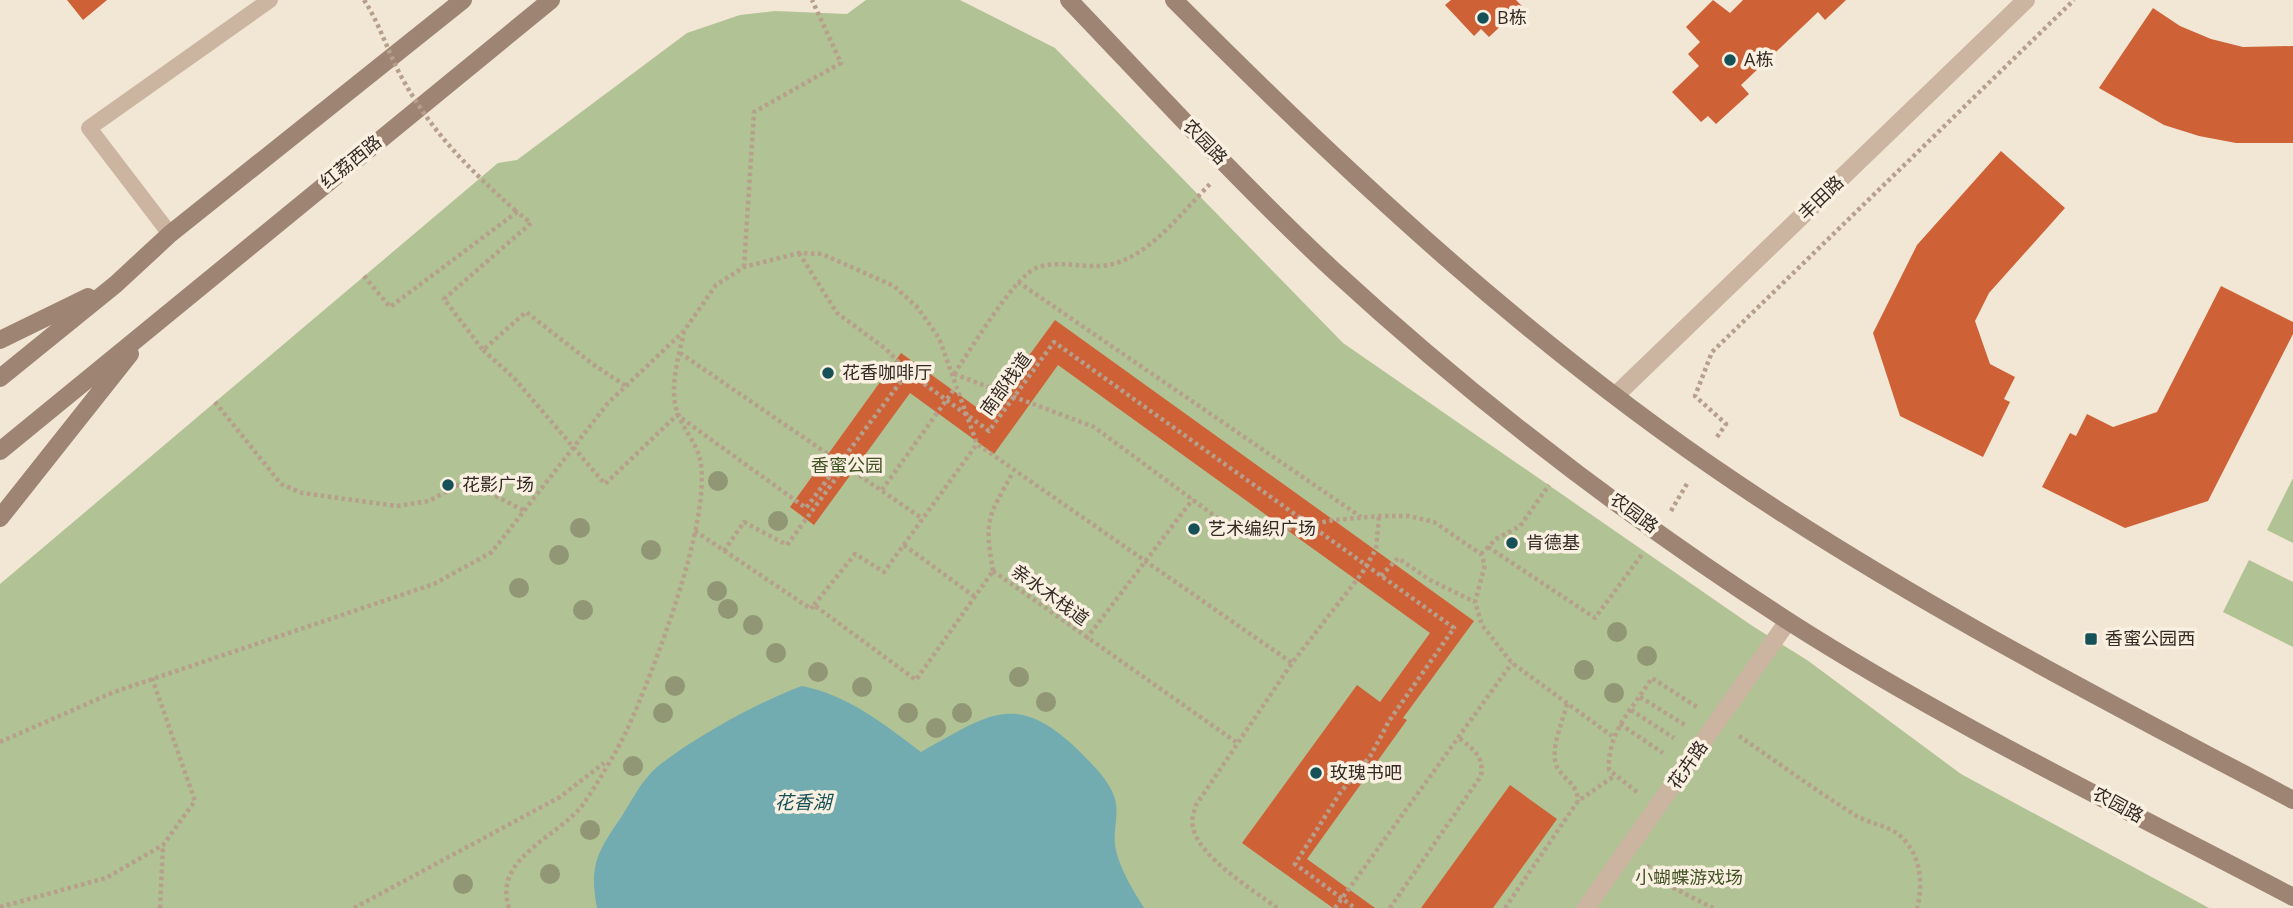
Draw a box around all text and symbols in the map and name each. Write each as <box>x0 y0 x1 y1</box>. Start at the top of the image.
place label: B栋 <box>1497 5 1527 29</box>
marker: B栋 <box>1475 10 1491 26</box>
place label: A栋 <box>1744 47 1773 71</box>
marker: A栋 <box>1722 52 1738 68</box>
street label: 农园路 <box>1178 114 1233 169</box>
street label: 红荔西路 <box>315 129 386 193</box>
street label: 丰田路 <box>1793 170 1848 225</box>
street label: 南部栈道 <box>974 347 1036 420</box>
place label: 花香咖啡厅 <box>842 360 932 384</box>
marker: 花香咖啡厅 <box>820 365 836 381</box>
park label: 香蜜公园 <box>811 453 883 477</box>
place label: 花影广场 <box>462 472 534 496</box>
marker: 花影广场 <box>440 477 456 493</box>
street label: 农园路 <box>1606 487 1663 538</box>
place label: 艺术编织广场 <box>1208 516 1316 540</box>
marker: 艺术编织广场 <box>1186 521 1202 537</box>
place label: 肯德基 <box>1526 530 1580 554</box>
marker: 肯德基 <box>1504 535 1520 551</box>
street label: 亲水木栈道 <box>1007 558 1094 630</box>
place label: 香蜜公园西 <box>2105 626 2195 650</box>
marker: 香蜜公园西 <box>2083 631 2099 647</box>
street label: 花卉路 <box>1662 735 1712 793</box>
place label: 玫瑰书吧 <box>1330 760 1402 784</box>
marker: 玫瑰书吧 <box>1308 765 1324 781</box>
street label: 农园路 <box>2089 781 2148 827</box>
water label: 花香湖 <box>774 789 834 815</box>
park label: 小蝴蝶游戏场 <box>1635 865 1743 889</box>

